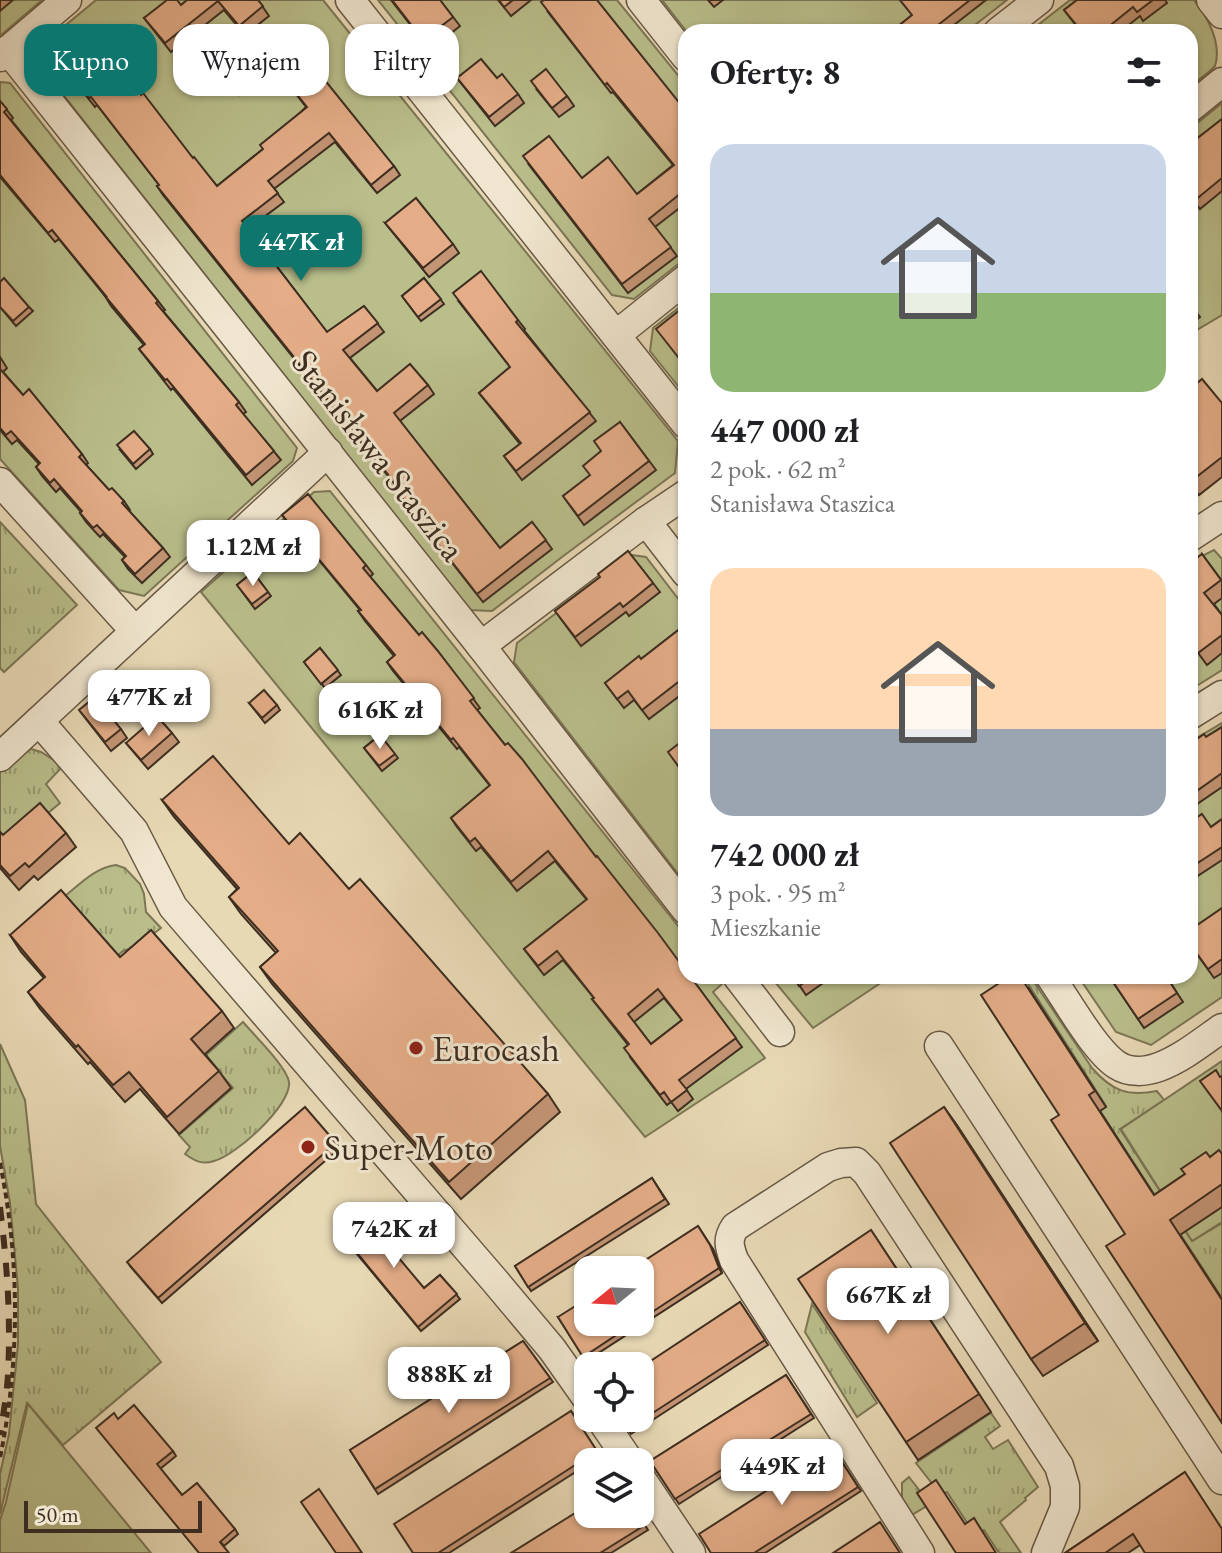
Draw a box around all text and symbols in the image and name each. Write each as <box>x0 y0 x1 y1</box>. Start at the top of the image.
chip: Kupno <box>24 24 157 96</box>
chip: Wynajem <box>173 24 329 96</box>
chip: Filtry <box>345 24 459 96</box>
text: Oferty: 8 <box>710 50 840 94</box>
icon: filters <box>1122 50 1166 94</box>
icon: home <box>866 196 1010 340</box>
pin: 447K zł <box>227 215 375 283</box>
text: 447K zł <box>258 224 344 258</box>
street label: Stanisława Staszica <box>282 340 477 571</box>
text: 447 000 zł <box>710 408 859 452</box>
text: 2 pok. · 62 m² <box>710 452 846 486</box>
text: Stanisława Staszica <box>710 486 895 520</box>
pin: 1.12M zł <box>170 520 336 588</box>
text: 1.12M zł <box>205 529 301 563</box>
icon: home <box>866 620 1010 764</box>
pin: 477K zł <box>75 670 223 738</box>
text: 477K zł <box>106 679 192 713</box>
pin: 616K zł <box>306 683 454 751</box>
text: 616K zł <box>337 692 423 726</box>
text: 742 000 zł <box>710 832 859 876</box>
text: 3 pok. · 95 m² <box>710 876 846 910</box>
text: Mieszkanie <box>710 910 821 944</box>
place label: Eurocash <box>432 1025 560 1072</box>
marker: Eurocash <box>407 1039 425 1057</box>
place label: Super-Moto <box>324 1124 493 1171</box>
marker: Super-Moto <box>299 1138 317 1156</box>
pin: 742K zł <box>320 1202 468 1270</box>
text: 742K zł <box>351 1211 437 1245</box>
north arrow <box>574 1256 654 1336</box>
map controls <box>574 1256 654 1528</box>
pin: 667K zł <box>814 1268 962 1336</box>
text: 667K zł <box>845 1277 931 1311</box>
pin: 888K zł <box>375 1347 523 1415</box>
button: locate <box>574 1352 654 1432</box>
text: 888K zł <box>406 1356 492 1390</box>
pin: 449K zł <box>708 1439 856 1507</box>
button: layers <box>574 1448 654 1528</box>
text: 449K zł <box>739 1448 825 1482</box>
scale bar <box>24 1497 202 1533</box>
text: 50 m <box>36 1500 79 1529</box>

